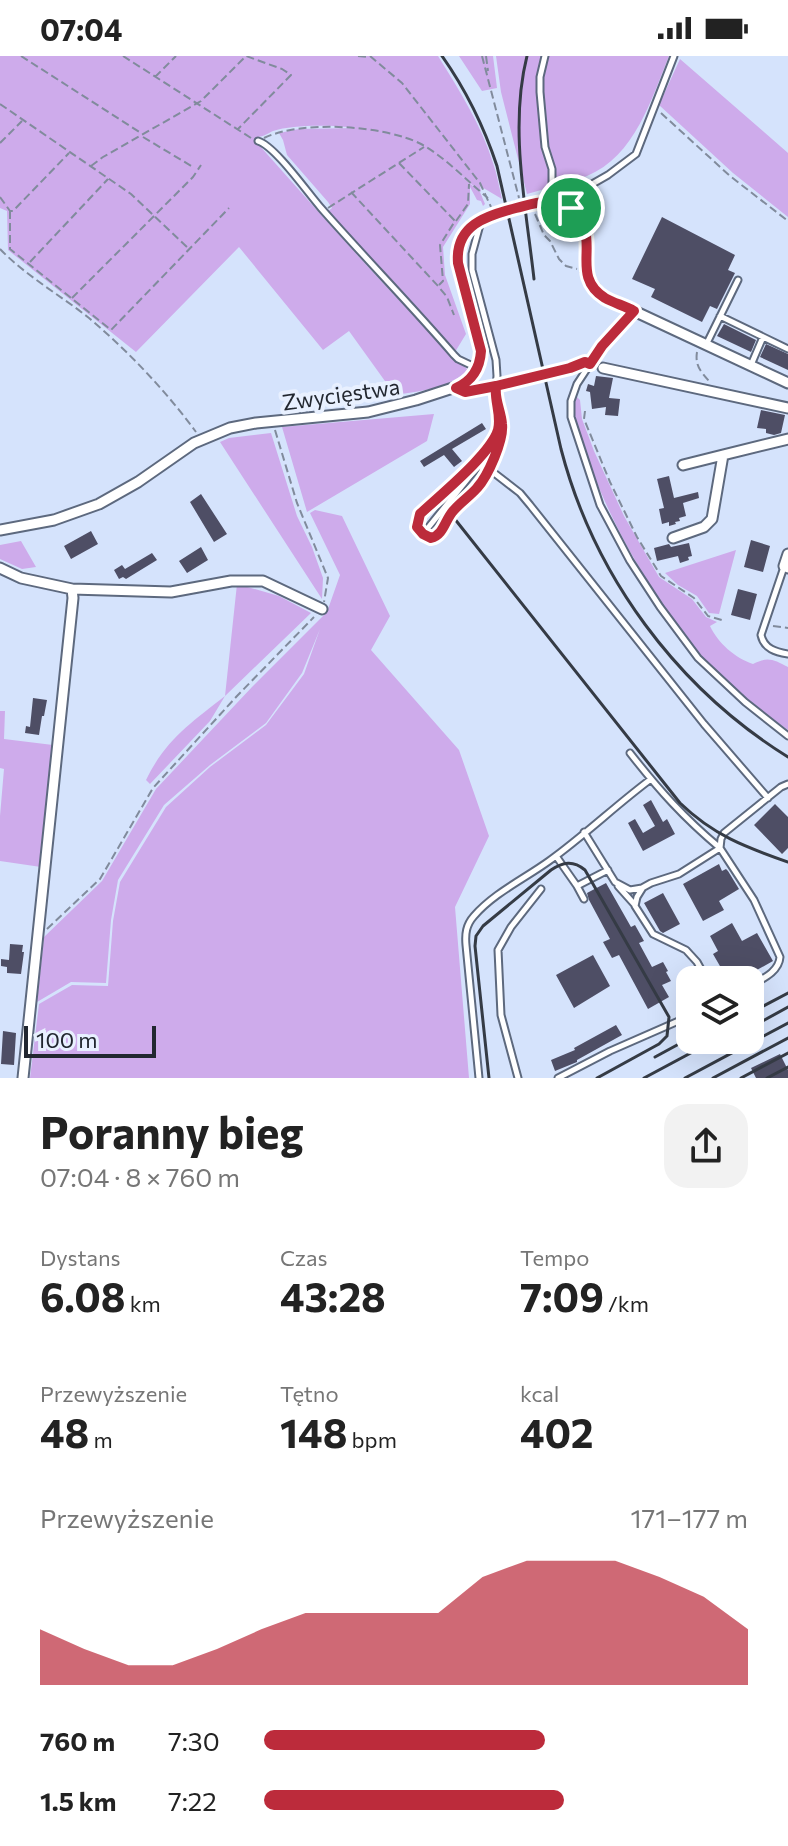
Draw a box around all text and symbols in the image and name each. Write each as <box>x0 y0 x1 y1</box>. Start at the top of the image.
text: 07:04 <box>40 10 122 47</box>
pin <box>537 174 605 242</box>
icon: arrive <box>549 186 593 230</box>
street label: Zwycięstwa <box>280 372 402 416</box>
map controls <box>676 966 764 1054</box>
button: layers <box>676 966 764 1054</box>
scale bar <box>24 1022 156 1058</box>
text: 100 m <box>36 1026 98 1053</box>
text: Poranny bieg <box>40 1104 304 1158</box>
button: share <box>664 1104 748 1188</box>
text: 07:04 · 8 × 760 m <box>40 1161 240 1192</box>
text: Dystans <box>40 1244 121 1271</box>
text: Czas <box>280 1244 328 1271</box>
text: Tempo <box>520 1244 589 1271</box>
text: 6.08 <box>40 1271 125 1320</box>
text: 43:28 <box>280 1271 386 1320</box>
text: 7:09 <box>520 1271 604 1320</box>
text: km <box>125 1290 161 1317</box>
text: /km <box>604 1290 649 1317</box>
text: Przewyższenie <box>40 1380 187 1407</box>
text: Tętno <box>280 1380 339 1407</box>
text: kcal <box>520 1380 559 1407</box>
text: 48 <box>40 1407 89 1456</box>
text: 148 <box>280 1407 347 1456</box>
text: 402 <box>520 1407 594 1456</box>
text: m <box>89 1426 113 1453</box>
text: bpm <box>347 1426 397 1453</box>
text: Przewyższenie <box>40 1502 214 1533</box>
text: 171–177 m <box>630 1502 748 1533</box>
text: 760 m <box>40 1725 115 1756</box>
text: 7:30 <box>168 1725 220 1756</box>
text: 1.5 km <box>40 1785 116 1816</box>
text: 7:22 <box>168 1785 217 1816</box>

